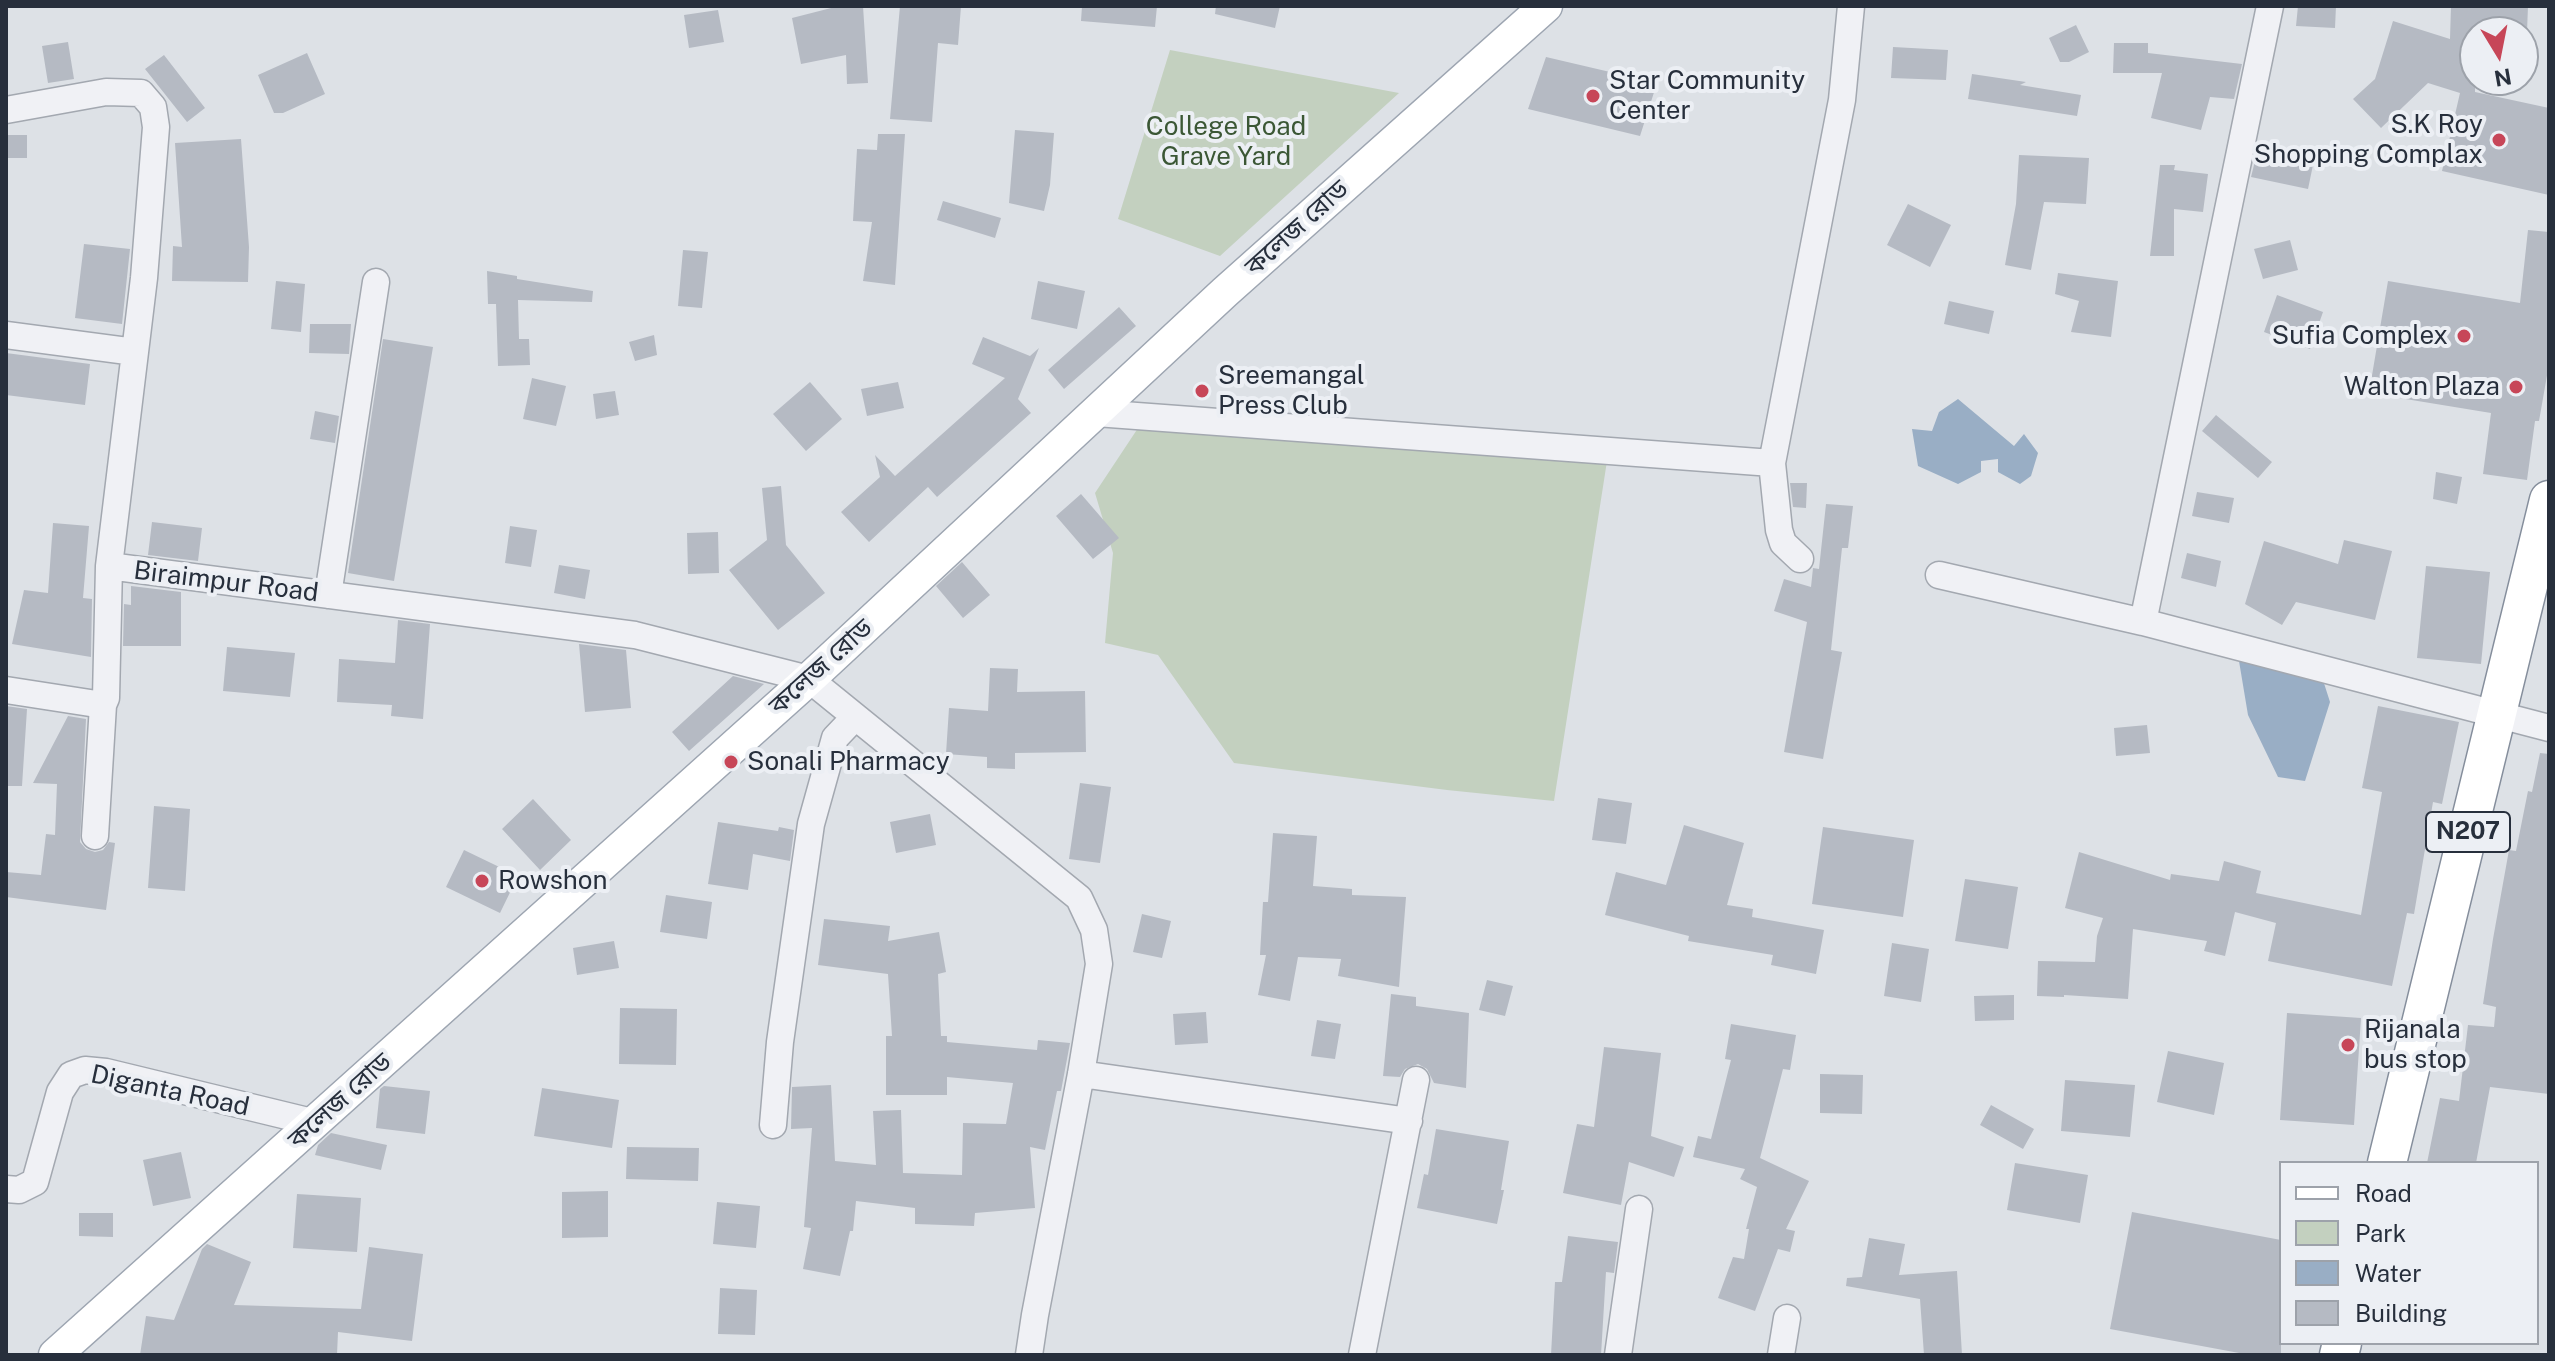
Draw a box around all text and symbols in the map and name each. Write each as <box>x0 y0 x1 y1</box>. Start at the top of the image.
north arrow <box>2459 16 2539 96</box>
text: N <box>2492 63 2514 92</box>
place label: Star Community Center <box>1609 65 1805 126</box>
marker: Star Community Center <box>1584 87 1602 105</box>
place label: S.K Roy Shopping Complax <box>2254 109 2483 170</box>
park label: College Road Grave Yard <box>1146 111 1306 172</box>
marker: S.K Roy Shopping Complax <box>2490 131 2508 149</box>
street label: কলেজ রোড <box>1239 173 1355 283</box>
place label: Sufia Complex <box>2272 320 2448 352</box>
marker: Sufia Complex <box>2455 327 2473 345</box>
place label: Sreemangal Press Club <box>1218 360 1365 422</box>
place label: Walton Plaza <box>2344 371 2500 403</box>
marker: Walton Plaza <box>2507 378 2525 396</box>
marker: Sreemangal Press Club <box>1193 382 1211 400</box>
street label: Biraimpur Road <box>132 555 320 609</box>
street label: কলেজ রোড <box>763 612 879 722</box>
place label: Sonali Pharmacy <box>747 746 950 778</box>
marker: Sonali Pharmacy <box>722 753 740 771</box>
road number: N207 <box>2426 812 2510 852</box>
place label: Rowshon <box>498 865 608 897</box>
marker: Rowshon <box>473 872 491 890</box>
place label: Rijanala bus stop <box>2364 1014 2467 1076</box>
marker: Rijanala bus stop <box>2339 1036 2357 1054</box>
street label: কলেজ রোড <box>282 1046 398 1156</box>
street label: Diganta Road <box>88 1059 252 1123</box>
legend <box>2279 1161 2539 1345</box>
text: Road <box>2355 1179 2412 1207</box>
text: Park <box>2355 1219 2406 1247</box>
text: Water <box>2355 1259 2422 1287</box>
text: Building <box>2355 1299 2447 1327</box>

